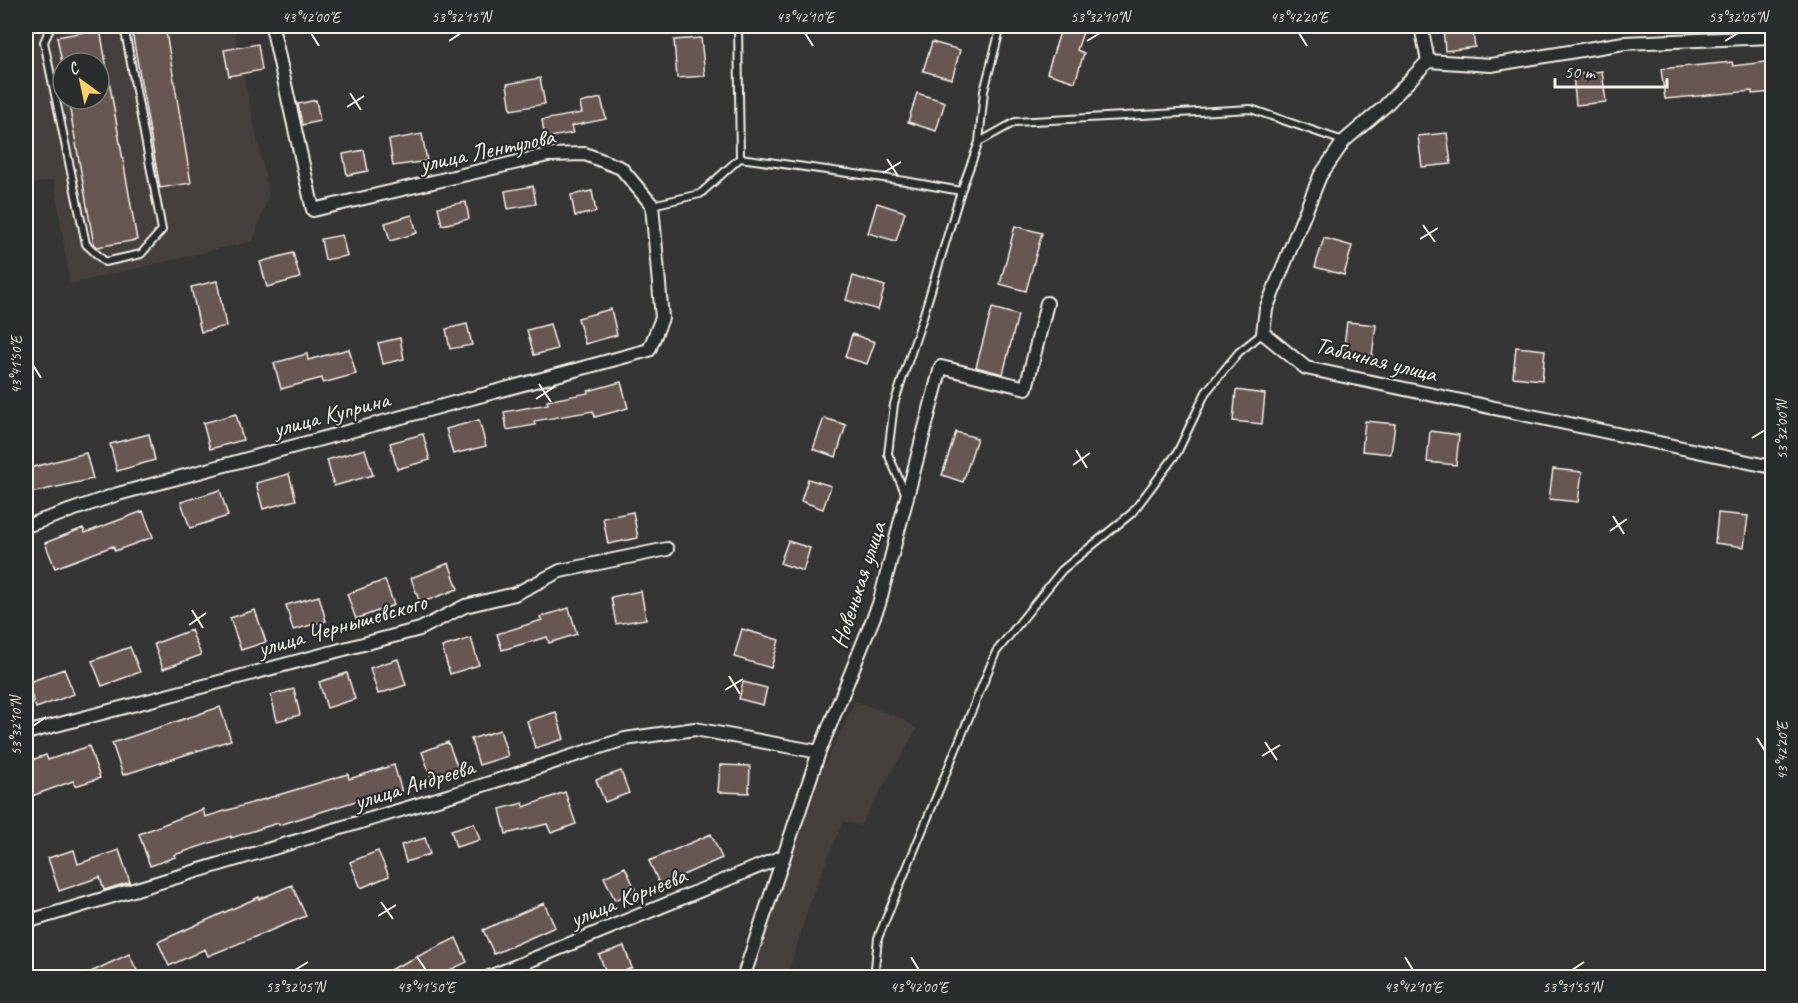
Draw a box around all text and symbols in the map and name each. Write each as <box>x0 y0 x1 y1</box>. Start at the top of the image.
text: 43°42'00"E <box>282 8 342 27</box>
text: 53°32'15"N <box>431 8 494 27</box>
text: 43°42'10"E <box>776 8 836 27</box>
text: 53°32'10"N <box>1070 8 1133 27</box>
text: 43°42'20"E <box>1270 8 1330 27</box>
text: 53°32'05"N <box>1708 8 1771 27</box>
north arrow <box>51 51 111 111</box>
scale bar <box>1555 51 1668 89</box>
text: С <box>65 58 84 80</box>
text: 50 m <box>1564 61 1597 83</box>
street label: улица Лентулова <box>415 121 559 179</box>
street label: Табачная улица <box>1312 329 1441 389</box>
text: 43°41'50"E <box>7 334 26 394</box>
street label: улица Куприна <box>268 384 395 444</box>
text: 53°32'00"N <box>1773 397 1792 460</box>
street label: Новенькая улица <box>823 517 893 652</box>
street label: улица Чернышевского <box>252 586 431 664</box>
text: 53°32'10"N <box>7 693 26 756</box>
text: 43°42'20"E <box>1773 720 1792 780</box>
street label: улица Андреева <box>348 751 480 817</box>
street label: улица Корнеева <box>563 859 692 935</box>
text: 53°32'05"N <box>265 978 328 997</box>
text: 43°41'50"E <box>397 978 457 997</box>
text: 43°42'00"E <box>890 978 950 997</box>
text: 43°42'10"E <box>1384 978 1444 997</box>
text: 53°31'55"N <box>1542 978 1605 997</box>

